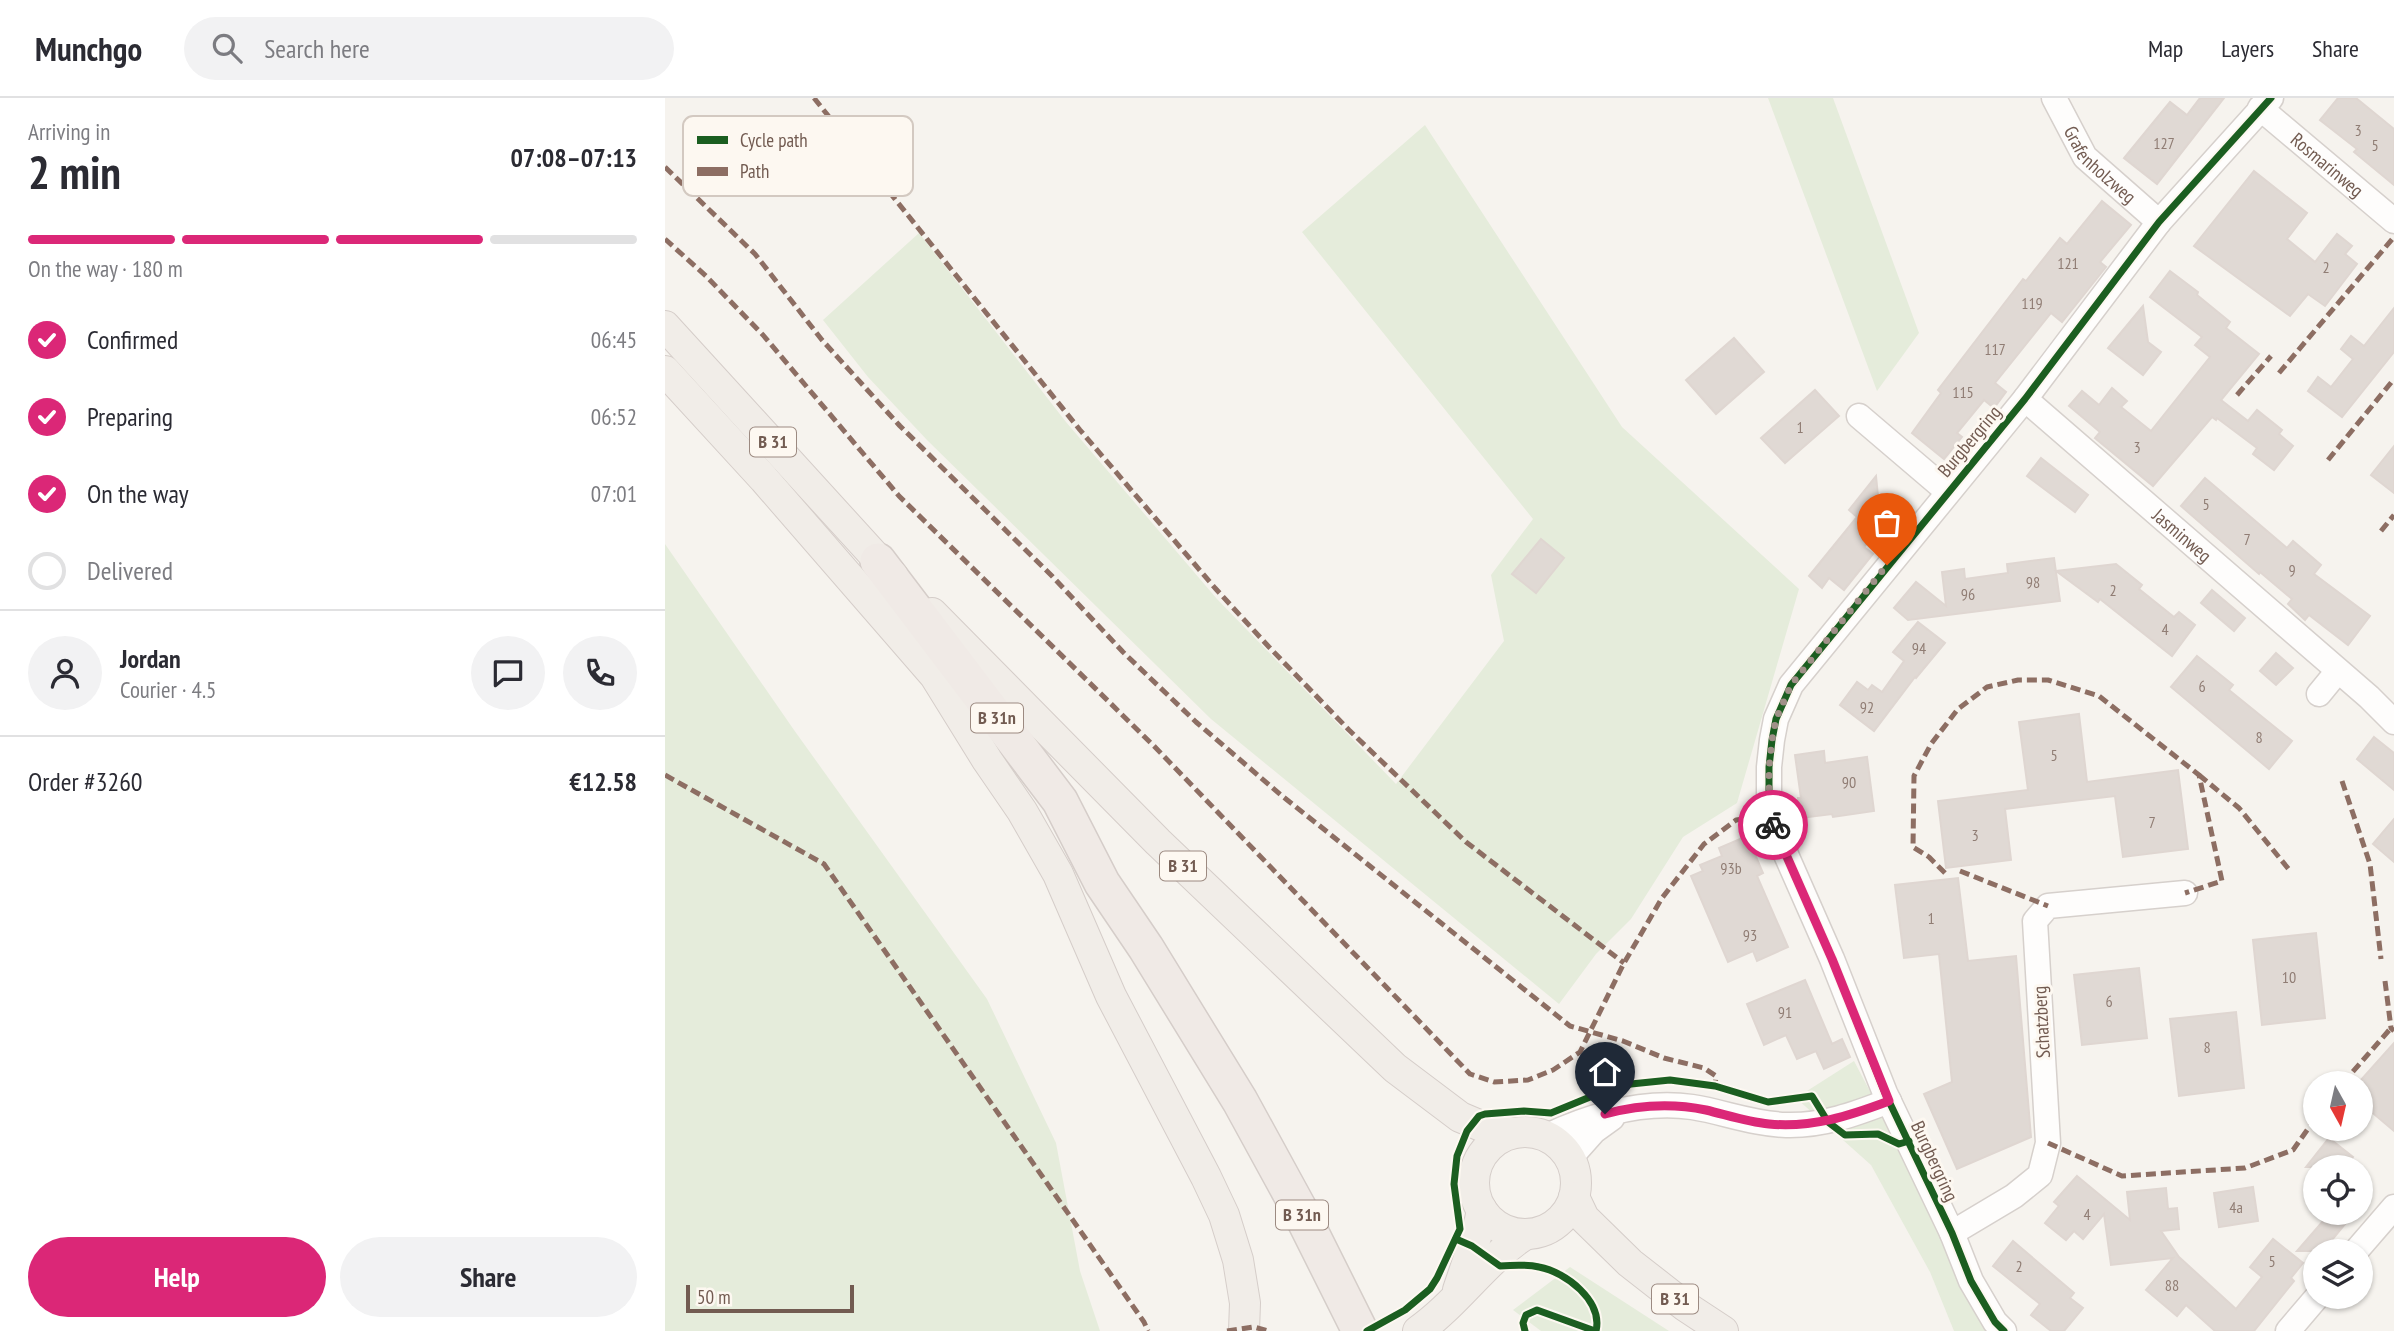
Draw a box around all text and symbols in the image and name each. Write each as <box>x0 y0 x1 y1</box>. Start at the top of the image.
search box <box>184 17 674 80</box>
text: Munchgo <box>35 27 142 70</box>
icon: search <box>208 29 246 67</box>
text: Search here <box>264 32 370 65</box>
text: Map <box>2148 33 2183 64</box>
text: Layers <box>2221 33 2274 64</box>
text: Share <box>2312 33 2359 64</box>
legend <box>683 116 913 196</box>
text: Arriving in <box>28 117 110 146</box>
house number: 3 <box>2354 120 2362 140</box>
street label: Grafenholzweg <box>2059 122 2141 208</box>
street label: Rosmarinweg <box>2286 127 2369 202</box>
text: Cycle path <box>740 128 808 152</box>
house number: 127 <box>2153 133 2175 153</box>
house number: 5 <box>2371 135 2379 155</box>
text: 07:08–07:13 <box>510 141 637 174</box>
text: 2 min <box>28 142 121 202</box>
text: Path <box>740 159 769 183</box>
house number: 121 <box>2057 253 2079 273</box>
text: On the way · 180 m <box>28 254 183 283</box>
house number: 2 <box>2322 257 2330 277</box>
house number: 119 <box>2021 293 2043 313</box>
icon: check <box>28 321 66 359</box>
text: Confirmed <box>87 323 178 356</box>
text: 06:45 <box>591 325 637 354</box>
house number: 117 <box>1984 339 2006 359</box>
house number: 115 <box>1952 382 1974 402</box>
icon: check <box>28 398 66 436</box>
text: Preparing <box>87 400 173 433</box>
street label: Burgbergring <box>1932 400 2006 482</box>
text: 06:52 <box>591 402 637 431</box>
house number: 1 <box>1796 417 1804 437</box>
road number: B 31 <box>750 428 796 456</box>
house number: 3 <box>2133 437 2141 457</box>
icon: check <box>28 475 66 513</box>
text: On the way <box>87 477 189 510</box>
text: 07:01 <box>591 479 637 508</box>
pin <box>1857 493 1917 565</box>
house number: 5 <box>2202 494 2210 514</box>
street label: Jasminweg <box>2147 502 2217 567</box>
icon: bag <box>1868 504 1906 542</box>
house number: 7 <box>2243 529 2251 549</box>
text: Delivered <box>87 554 173 587</box>
house number: 9 <box>2288 560 2296 580</box>
house number: 98 <box>2026 572 2040 592</box>
house number: 2 <box>2109 580 2117 600</box>
house number: 96 <box>1961 584 1975 604</box>
house number: 4 <box>2161 619 2169 639</box>
button: person <box>28 636 102 710</box>
button: chat <box>471 636 545 710</box>
button: phone <box>563 636 637 710</box>
house number: 94 <box>1912 638 1926 658</box>
text: Jordan <box>120 642 181 675</box>
text: Courier · 4.5 <box>120 675 216 704</box>
house number: 6 <box>2198 676 2206 696</box>
house number: 92 <box>1860 697 1874 717</box>
road number: B 31n <box>971 704 1023 732</box>
house number: 8 <box>2255 727 2263 747</box>
house number: 5 <box>2050 745 2058 765</box>
text: Order #3260 <box>28 765 143 798</box>
text: €12.58 <box>569 765 637 798</box>
house number: 90 <box>1842 772 1856 792</box>
courier <box>1738 790 1808 860</box>
icon: bike <box>1754 806 1792 844</box>
house number: 7 <box>2148 812 2156 832</box>
house number: 3 <box>1971 825 1979 845</box>
road number: B 31 <box>1160 852 1206 880</box>
house number: 93b <box>1720 858 1742 878</box>
house number: 1 <box>1927 908 1935 928</box>
house number: 93 <box>1743 925 1757 945</box>
house number: 10 <box>2282 967 2296 987</box>
street label: Schatzberg <box>2027 985 2055 1059</box>
house number: 6 <box>2105 991 2113 1011</box>
house number: 91 <box>1778 1002 1792 1022</box>
house number: 8 <box>2203 1037 2211 1057</box>
pin <box>1575 1042 1635 1114</box>
icon: home <box>1586 1053 1624 1091</box>
north arrow <box>2303 1071 2373 1141</box>
map controls <box>2303 1071 2373 1309</box>
street label: Burgbergring <box>1906 1117 1964 1205</box>
button: locate <box>2303 1155 2373 1225</box>
house number: 4a <box>2229 1197 2243 1217</box>
road number: B 31n <box>1276 1200 1328 1230</box>
house number: 4 <box>2083 1204 2091 1224</box>
button: Help <box>28 1237 326 1317</box>
button: Share <box>340 1237 637 1317</box>
button: layers <box>2303 1239 2373 1309</box>
house number: 5 <box>2268 1251 2276 1271</box>
house number: 2 <box>2015 1256 2023 1276</box>
house number: 88 <box>2165 1275 2179 1295</box>
scale bar <box>686 1282 854 1314</box>
road number: B 31 <box>1652 1284 1698 1314</box>
text: 50 m <box>697 1285 731 1309</box>

